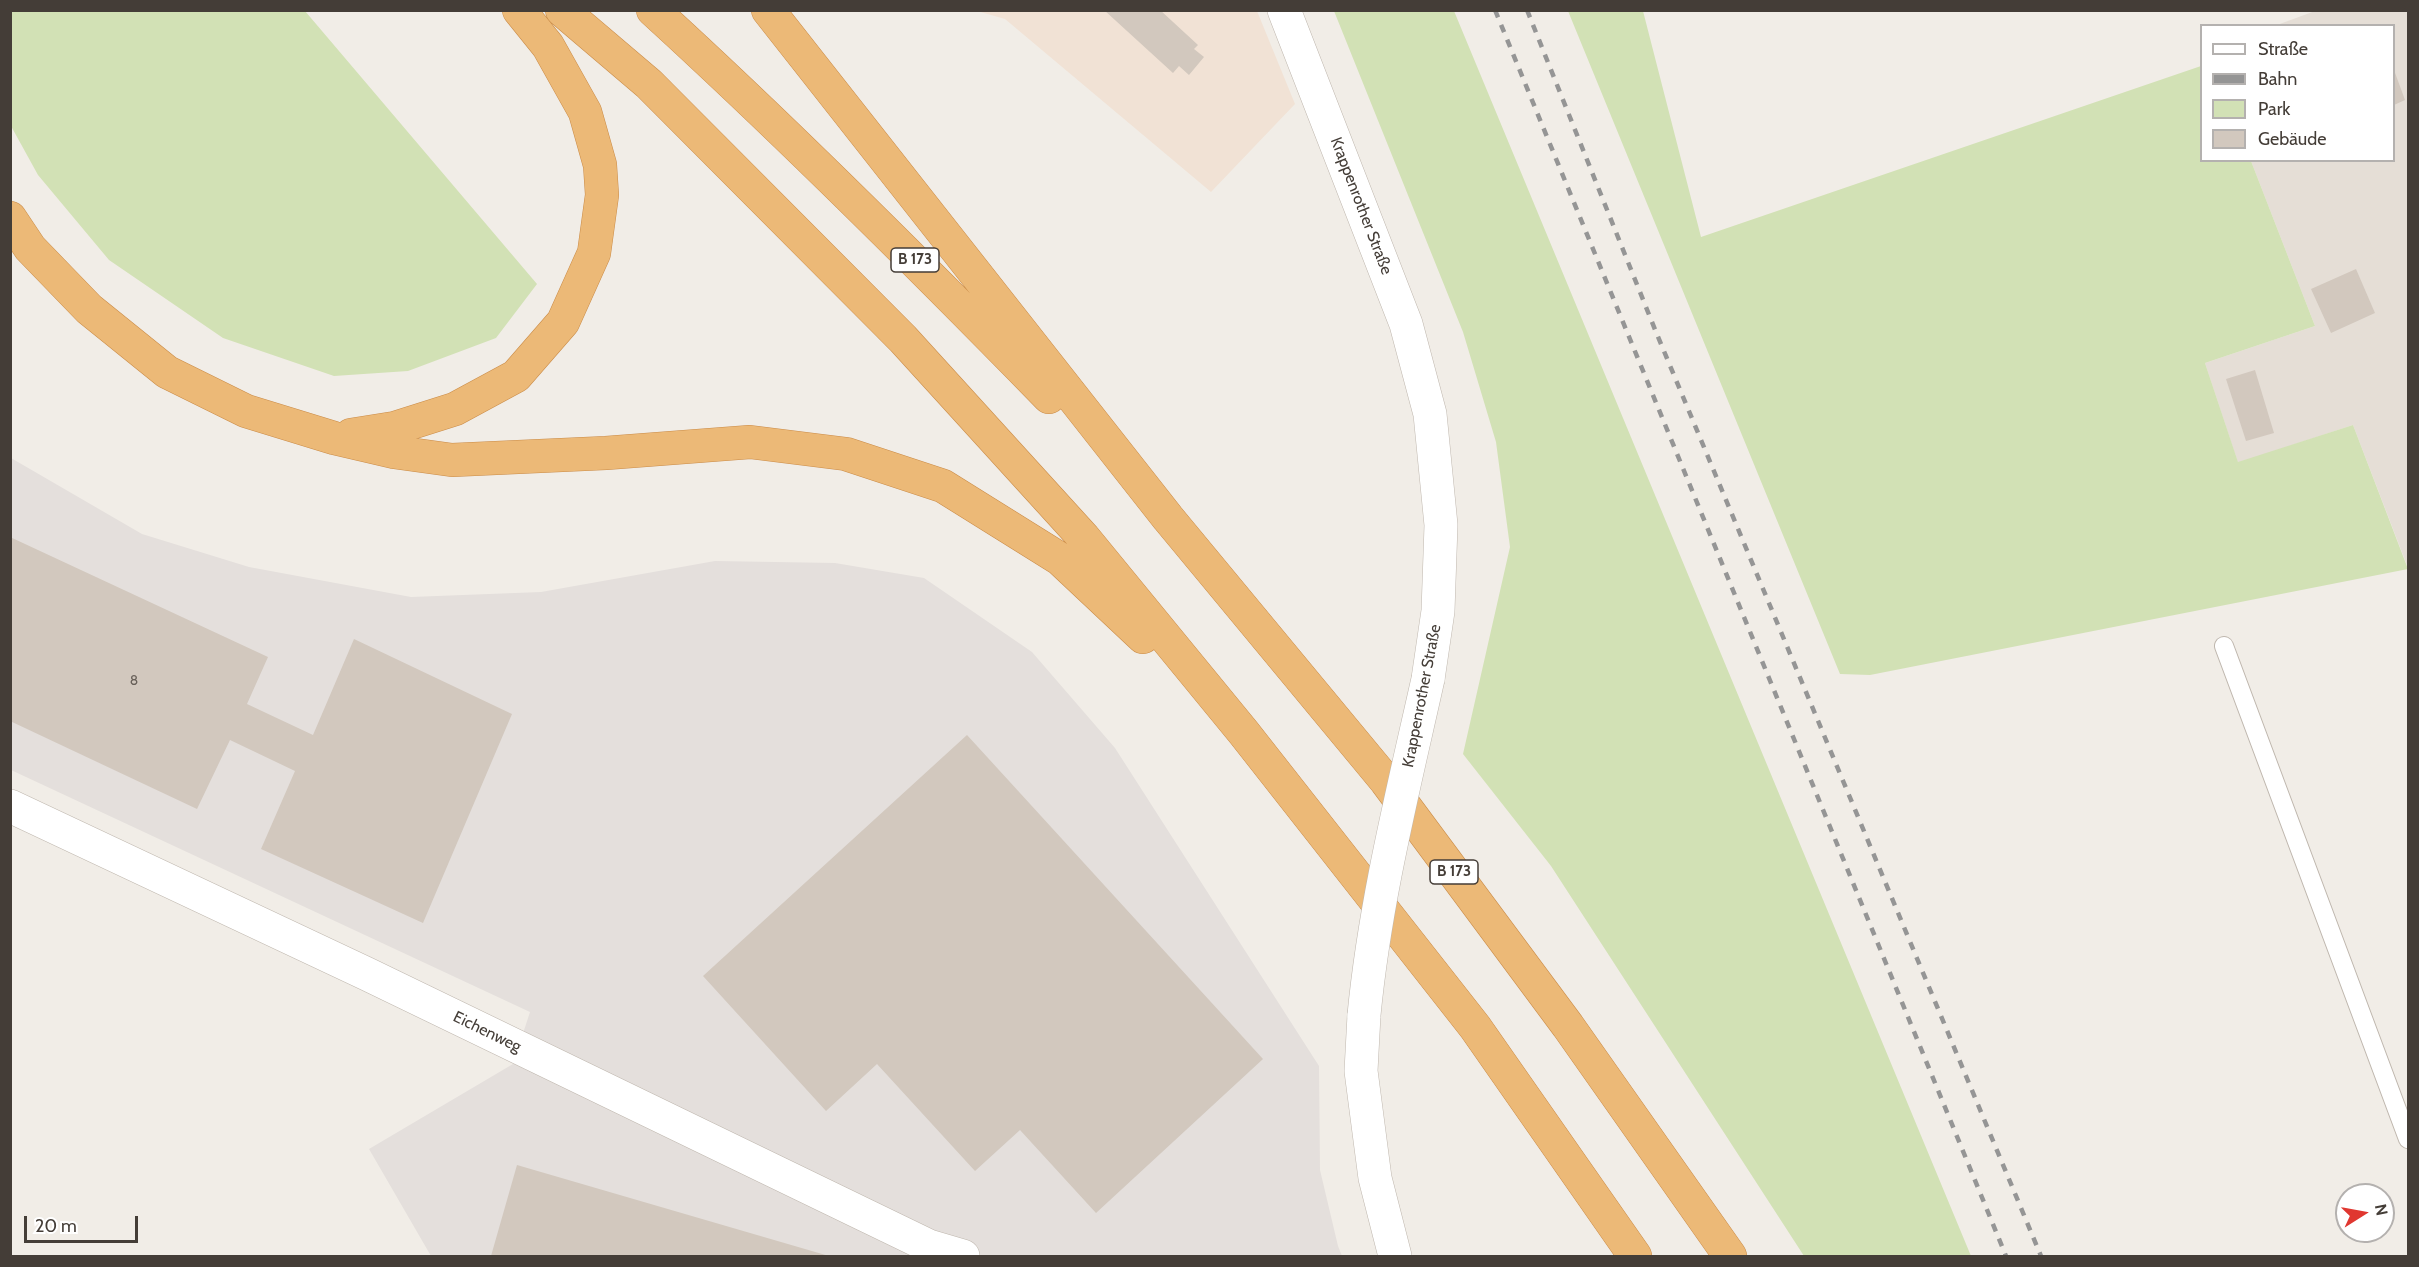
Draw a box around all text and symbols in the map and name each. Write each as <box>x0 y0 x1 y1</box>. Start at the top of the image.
legend <box>2200 24 2395 162</box>
text: Straße <box>2258 38 2308 60</box>
text: Bahn <box>2258 68 2297 90</box>
text: Park <box>2258 98 2290 120</box>
text: Gebäude <box>2258 128 2327 150</box>
street label: Krappenrother Straße <box>1326 135 1396 277</box>
road number: B 173 <box>891 248 939 272</box>
street label: Krappenrother Straße <box>1399 623 1445 769</box>
house number: 8 <box>130 673 138 689</box>
road number: B 173 <box>1430 860 1478 884</box>
street label: Eichenweg <box>450 1007 524 1057</box>
north arrow <box>2335 1183 2395 1243</box>
text: N <box>2371 1202 2392 1217</box>
scale bar <box>27 1204 141 1242</box>
text: 20 m <box>35 1215 77 1237</box>

